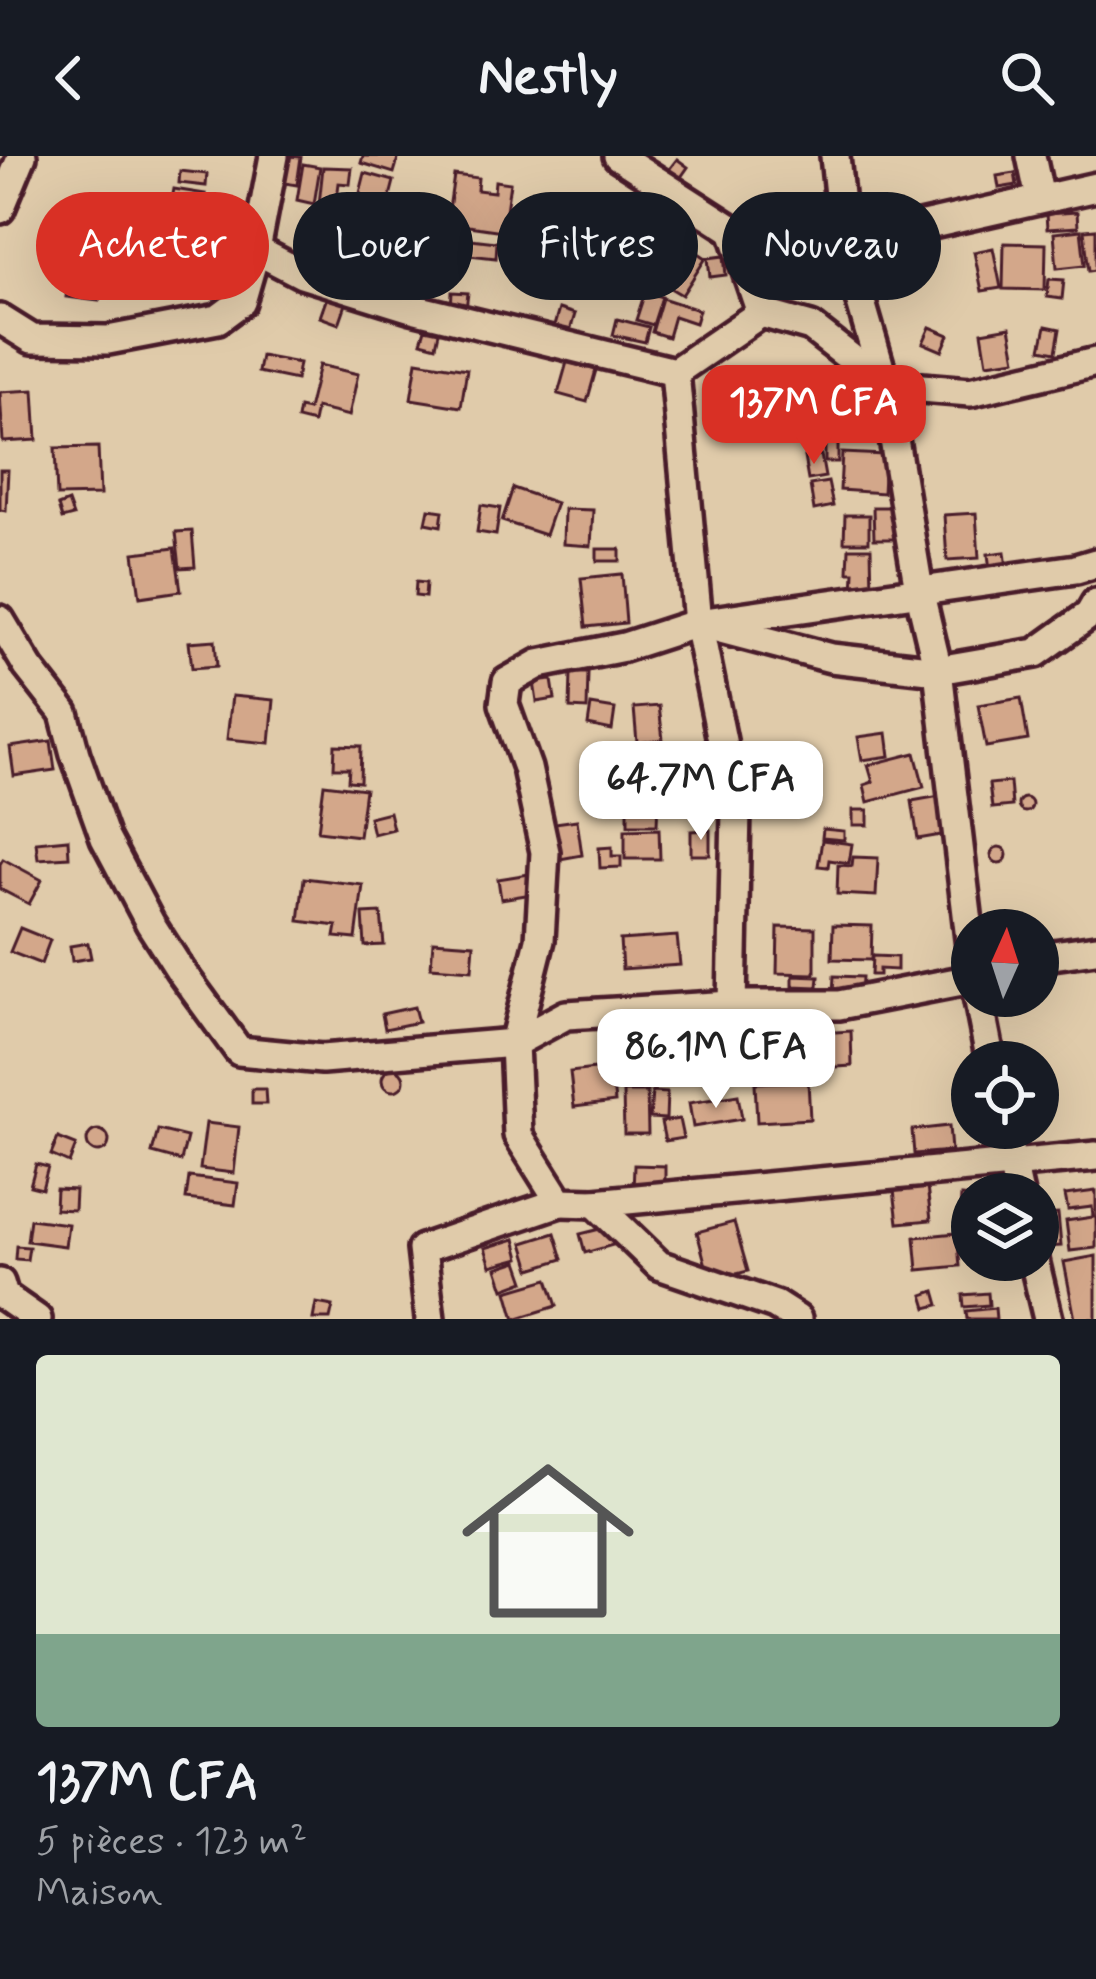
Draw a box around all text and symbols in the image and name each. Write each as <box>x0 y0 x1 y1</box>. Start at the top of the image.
text: Nestly <box>478 43 618 114</box>
icon: back <box>36 45 102 111</box>
icon: search <box>994 45 1060 111</box>
chip: Acheter <box>36 192 269 300</box>
chip: Louer <box>293 192 473 300</box>
chip: Filtres <box>497 192 698 300</box>
chip: Nouveau <box>722 192 941 300</box>
pin: 137M CFA <box>690 365 938 467</box>
text: 137M CFA <box>729 378 899 429</box>
pin: 64.7M CFA <box>564 741 838 843</box>
text: 64.7M CFA <box>606 754 796 805</box>
north arrow <box>951 909 1059 1017</box>
map controls <box>951 909 1059 1281</box>
pin: 86.1M CFA <box>579 1009 853 1111</box>
text: 86.1M CFA <box>624 1022 808 1073</box>
button: locate <box>951 1041 1059 1149</box>
button: layers <box>951 1173 1059 1281</box>
icon: home <box>440 1433 656 1649</box>
text: 137M CFA <box>36 1751 259 1817</box>
text: 5 pièces · 123 m² <box>36 1817 307 1868</box>
text: Maison <box>36 1868 162 1919</box>

